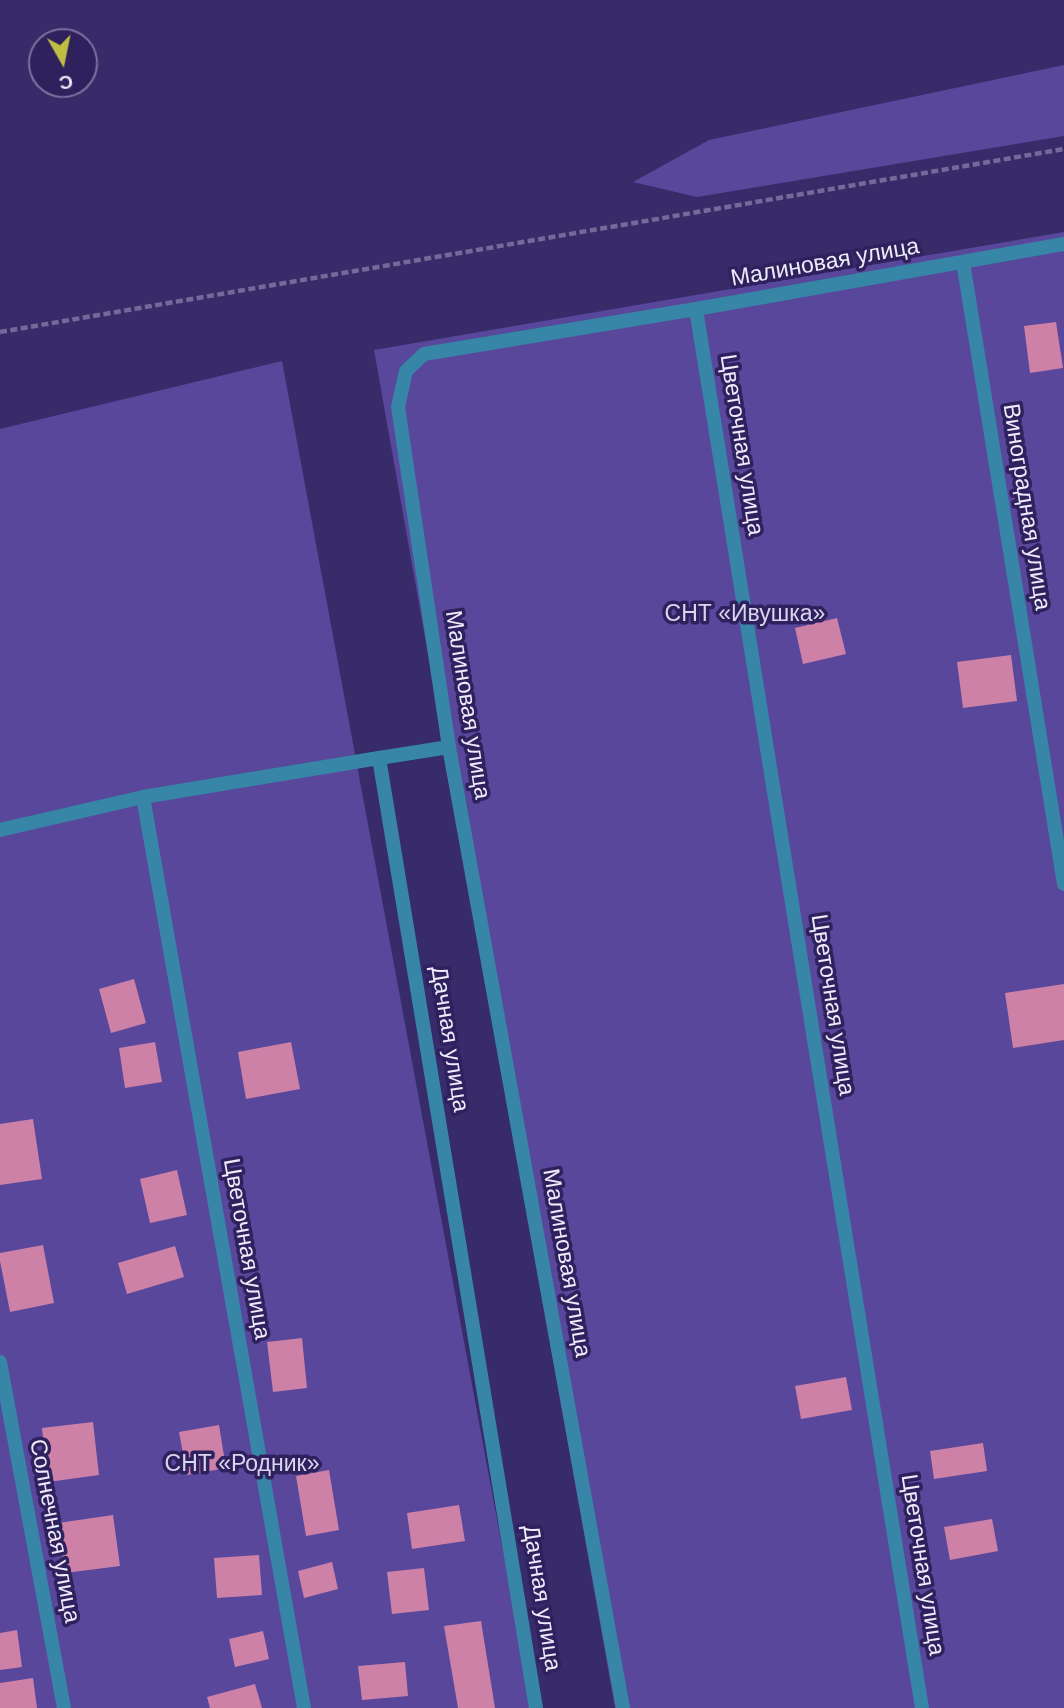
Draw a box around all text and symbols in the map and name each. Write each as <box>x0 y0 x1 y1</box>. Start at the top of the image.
north arrow <box>28 28 98 98</box>
text: С <box>58 71 74 94</box>
street label: Малиновая улица <box>729 233 921 293</box>
street label: Цветочная улица <box>713 352 769 538</box>
street label: Виноградная улица <box>996 402 1056 612</box>
park label: СНТ «Ивушка» <box>665 601 825 629</box>
street label: Малиновая улица <box>438 609 496 801</box>
street label: Цветочная улица <box>804 912 860 1098</box>
street label: Дачная улица <box>424 964 474 1114</box>
street label: Цветочная улица <box>217 1156 275 1342</box>
street label: Малиновая улица <box>536 1167 596 1359</box>
street label: Солнечная улица <box>23 1437 85 1625</box>
park label: СНТ «Родник» <box>165 1451 319 1479</box>
street label: Цветочная улица <box>894 1472 950 1658</box>
street label: Дачная улица <box>516 1523 566 1673</box>

